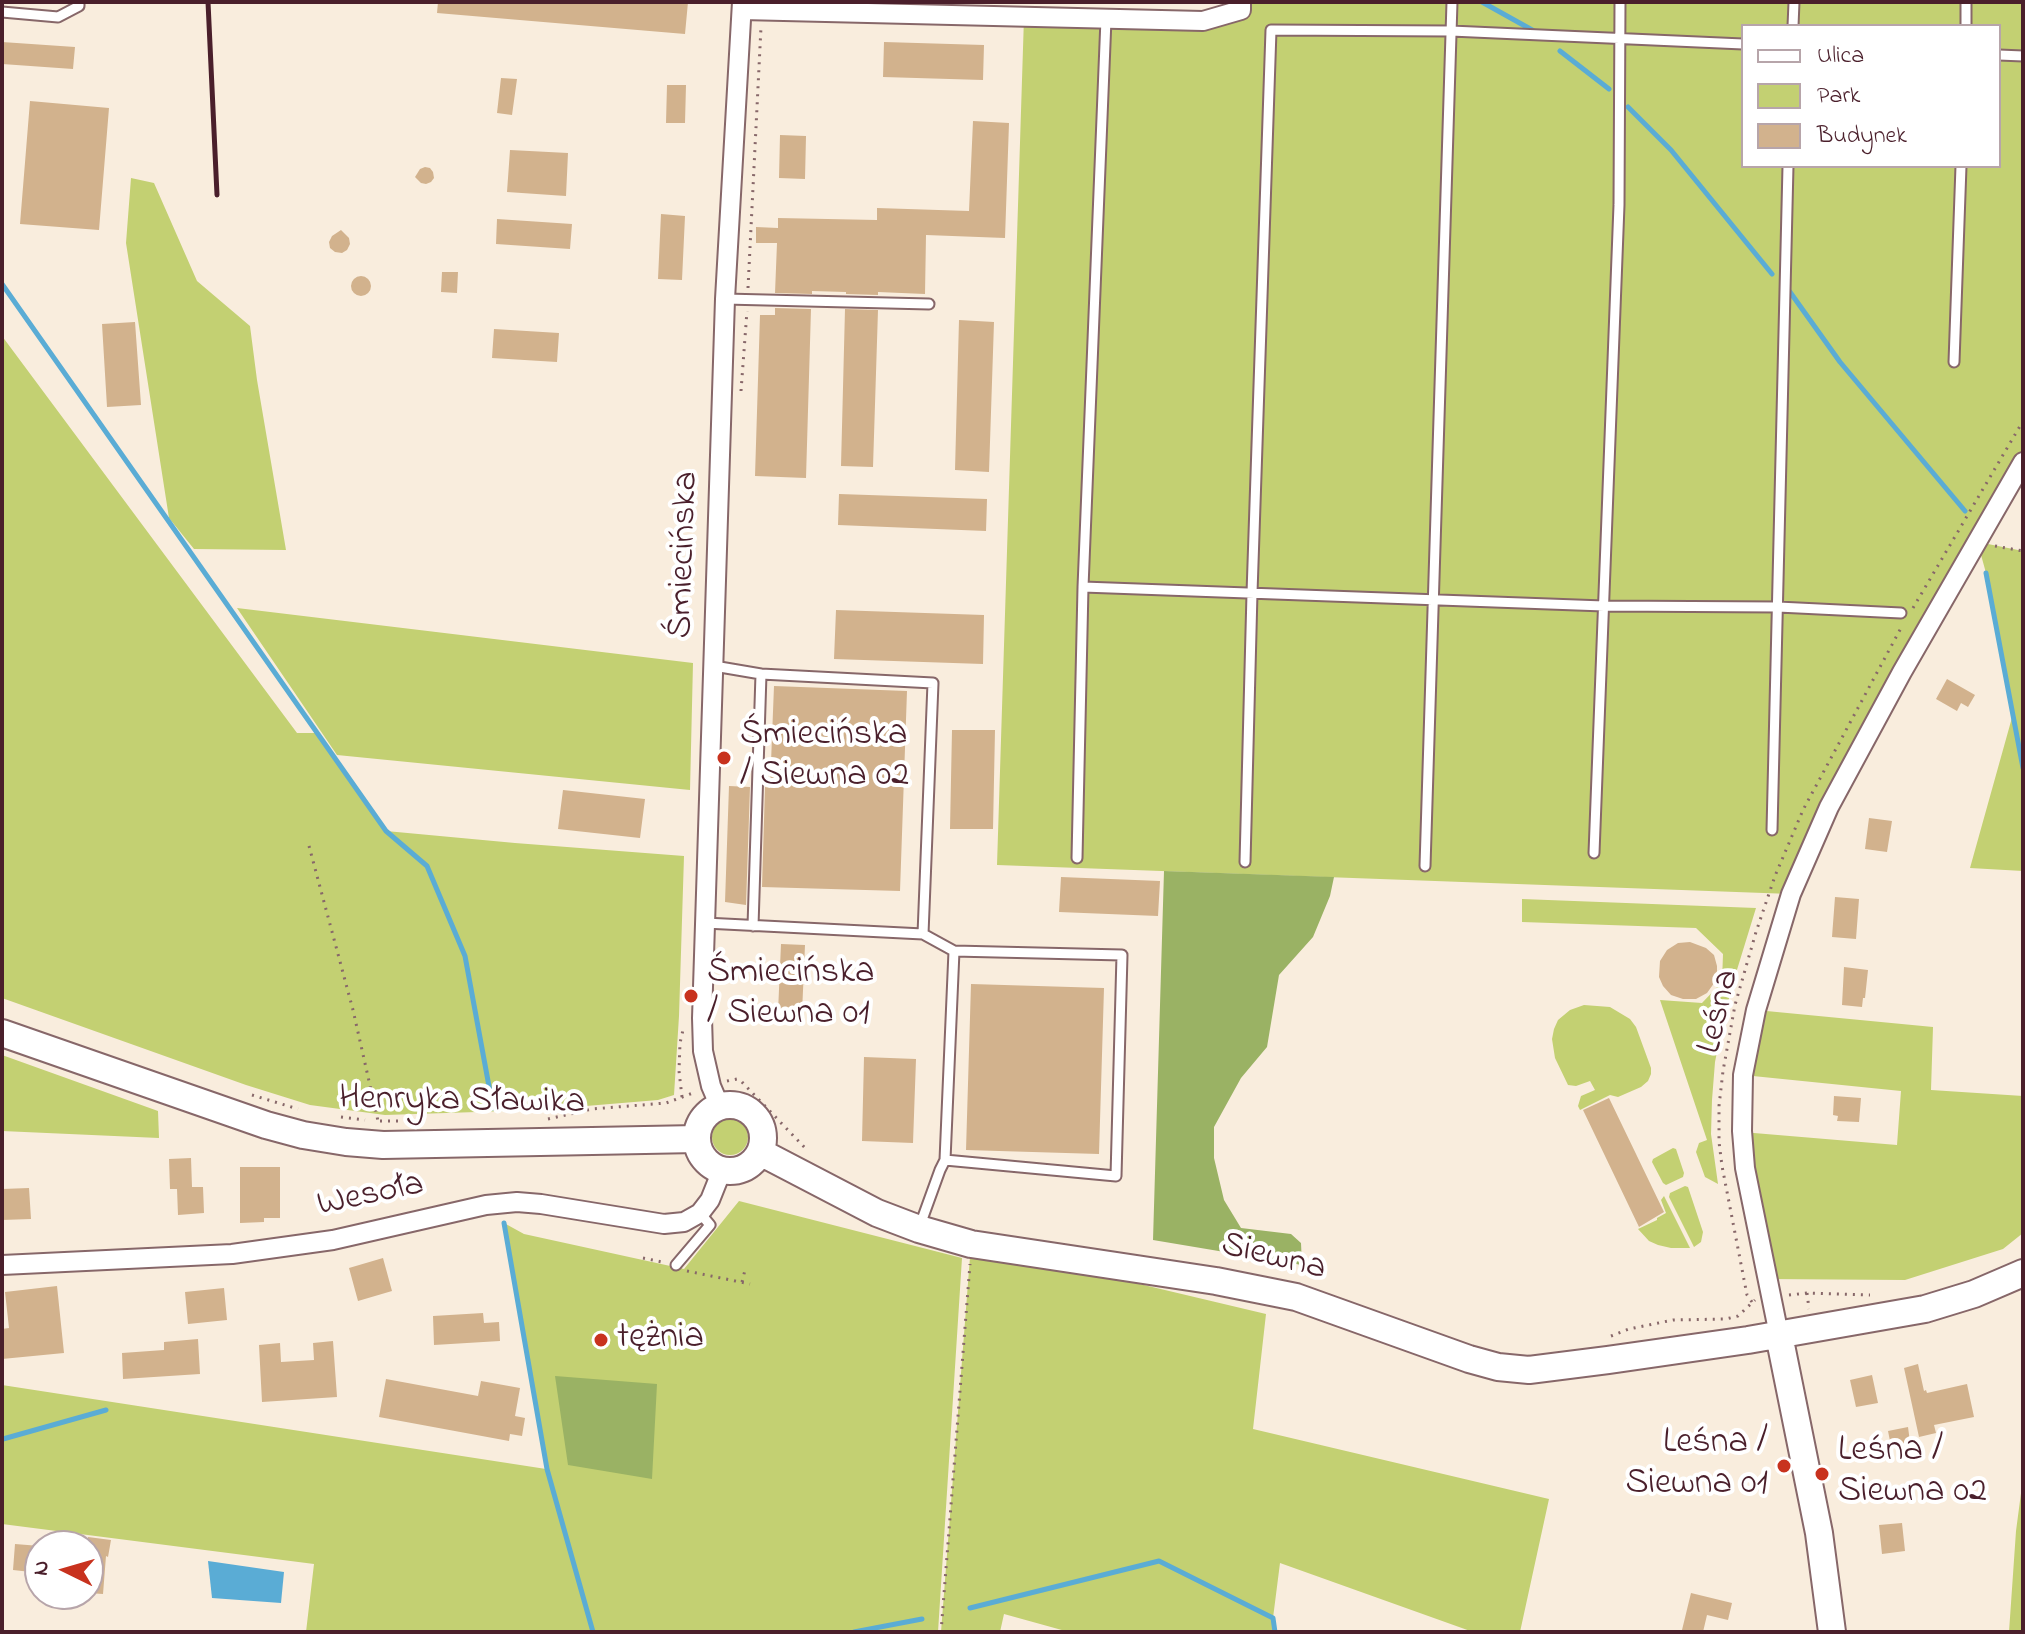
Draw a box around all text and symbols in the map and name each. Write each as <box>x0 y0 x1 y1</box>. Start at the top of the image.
legend <box>1741 24 2001 168</box>
text: Ulica <box>1817 39 1864 74</box>
text: Park <box>1817 79 1860 114</box>
text: Budynek <box>1817 119 1907 154</box>
street label: Śmiecińska <box>661 471 711 639</box>
place label: Śmiecińska / Siewna 02 <box>740 715 909 800</box>
marker: Śmiecińska / Siewna 02 <box>715 749 733 767</box>
place label: Śmiecińska / Siewna 01 <box>707 953 874 1038</box>
street label: Leśna <box>1690 966 1752 1058</box>
marker: Śmiecińska / Siewna 01 <box>682 987 700 1005</box>
street label: Henryka Sławika <box>339 1079 585 1127</box>
street label: Wesoła <box>314 1165 428 1229</box>
street label: Siewna <box>1216 1225 1330 1293</box>
place label: tężnia <box>617 1318 704 1362</box>
marker: tężnia <box>592 1331 610 1349</box>
place label: Leśna / Siewna 01 <box>1625 1423 1768 1508</box>
place label: Leśna / Siewna 02 <box>1838 1431 1987 1516</box>
marker: Leśna / Siewna 01 <box>1775 1457 1793 1475</box>
marker: Leśna / Siewna 02 <box>1813 1465 1831 1483</box>
north arrow <box>24 1530 104 1610</box>
text: N <box>25 1559 59 1577</box>

